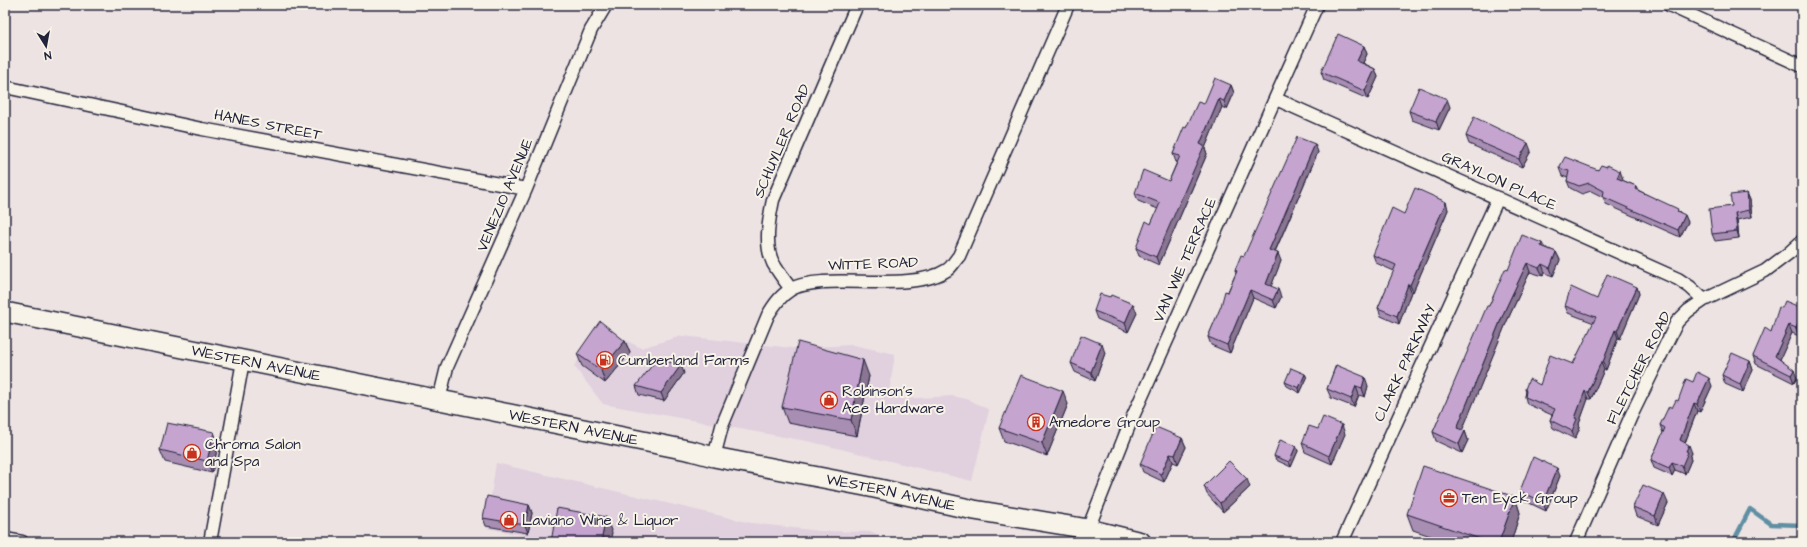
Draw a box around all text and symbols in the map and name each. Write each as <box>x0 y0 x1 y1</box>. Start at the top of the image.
north arrow <box>26 26 66 66</box>
text: N <box>43 47 53 63</box>
street label: SCHUYLER ROAD <box>749 81 816 201</box>
street label: HANES STREET <box>212 104 324 146</box>
street label: VENEZIO AVENUE <box>472 135 538 255</box>
street label: GRAYLON PLACE <box>1438 146 1560 216</box>
street label: VAN WIE TERRACE <box>1148 194 1222 326</box>
street label: WITTE ROAD <box>828 252 919 276</box>
street label: CLARK PARKWAY <box>1369 301 1441 425</box>
street label: FLETCHER ROAD <box>1601 308 1677 428</box>
street label: WESTERN AVENUE <box>189 339 323 386</box>
fuel station icon: Cumberland Farms <box>595 350 615 370</box>
place label: Cumberland Farms <box>618 350 750 371</box>
place label: Robinson's Ace Hardware <box>842 381 944 419</box>
shop icon: Robinson's Ace Hardware <box>819 390 839 410</box>
street label: WESTERN AVENUE <box>507 404 640 450</box>
building icon: Amedore Group <box>1026 412 1046 432</box>
place label: Amedore Group <box>1049 412 1160 433</box>
place label: Chroma Salon and Spa <box>205 434 301 472</box>
shop icon: Chroma Salon and Spa <box>182 443 202 463</box>
street label: WESTERN AVENUE <box>824 468 958 516</box>
office icon: Ten Eyck Group <box>1439 488 1459 508</box>
place label: Ten Eyck Group <box>1462 488 1578 510</box>
shop icon: Laviano Wine & Liquor <box>499 510 519 530</box>
place label: Laviano Wine & Liquor <box>522 510 678 531</box>

